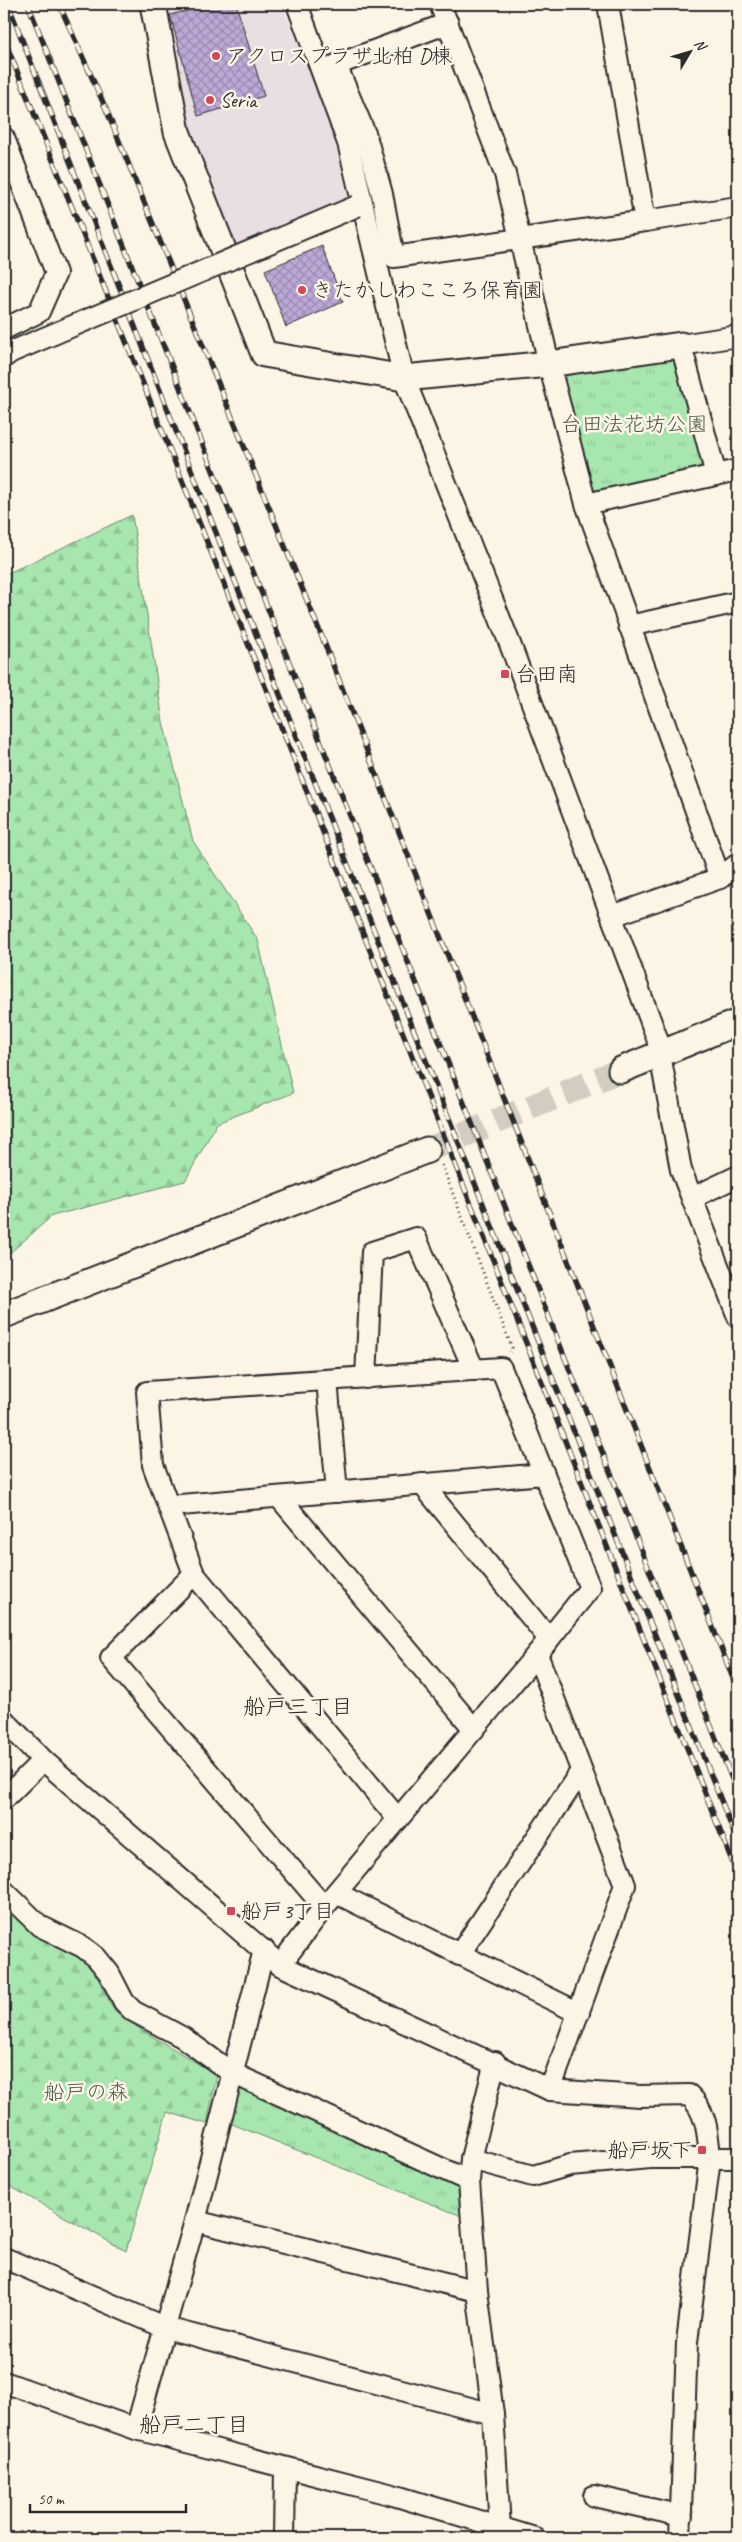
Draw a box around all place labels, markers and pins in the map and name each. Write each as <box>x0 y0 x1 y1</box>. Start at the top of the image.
place label: アクロスプラザ北柏 D棟 <box>226 43 452 69</box>
marker: アクロスプラザ北柏 D棟 <box>210 50 222 62</box>
place label: Seria <box>220 87 259 113</box>
marker: Seria <box>204 94 216 106</box>
place label: きたかしわこころ保育園 <box>312 277 543 303</box>
marker: きたかしわこころ保育園 <box>296 284 308 296</box>
place label: 台田南 <box>515 661 578 687</box>
marker: 台田南 <box>499 668 511 680</box>
place label: 船戸3丁目 <box>241 1898 334 1924</box>
marker: 船戸3丁目 <box>225 1905 237 1917</box>
place label: 船戸坂下 <box>608 2137 692 2163</box>
marker: 船戸坂下 <box>696 2144 708 2156</box>

